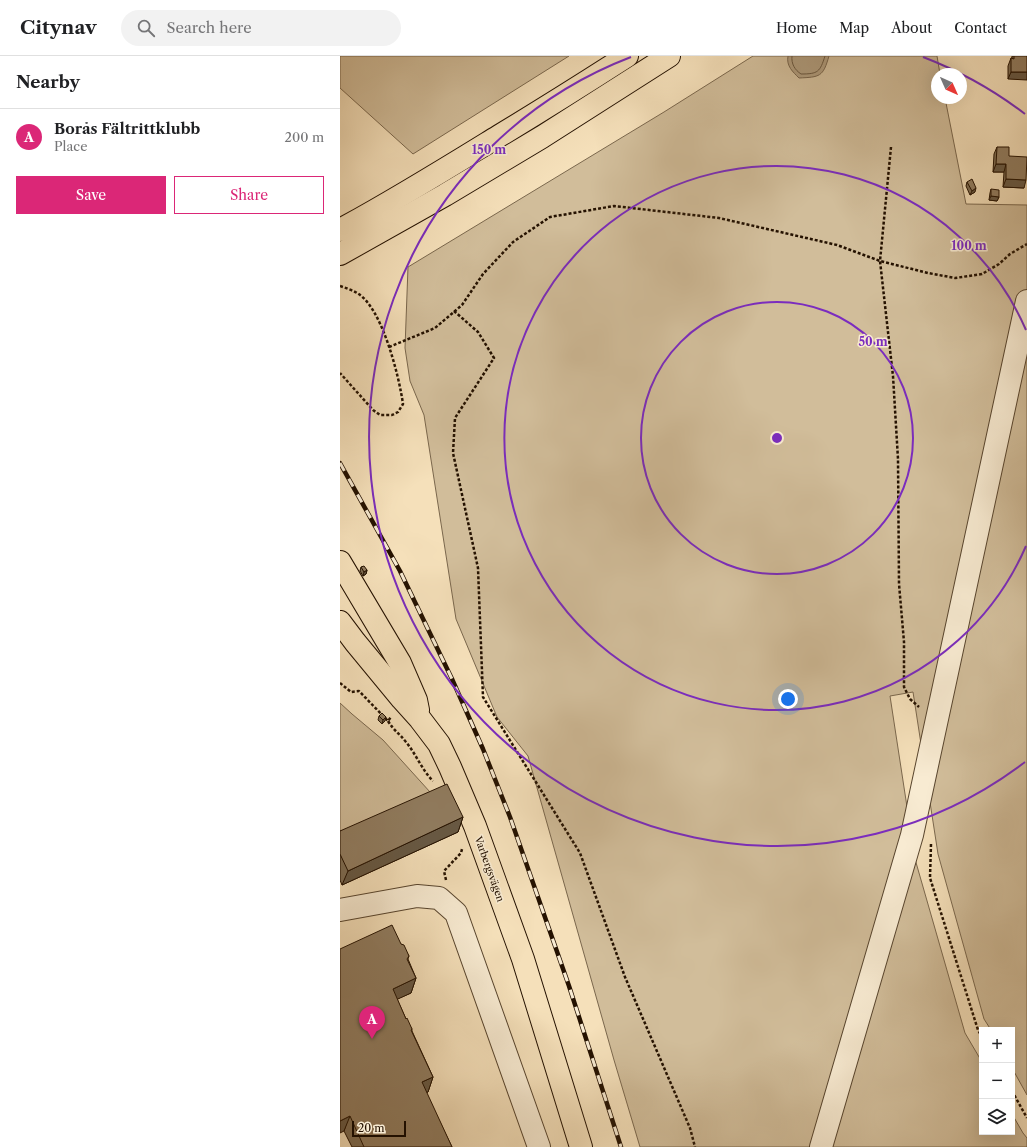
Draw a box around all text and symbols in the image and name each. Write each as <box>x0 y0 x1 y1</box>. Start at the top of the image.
search box <box>121 10 401 46</box>
text: Citynav <box>20 16 97 39</box>
icon: search <box>135 17 157 39</box>
text: Search here <box>167 18 252 37</box>
text: Home <box>776 19 817 37</box>
text: Map <box>839 19 869 37</box>
text: About <box>891 19 932 37</box>
text: Contact <box>954 19 1007 37</box>
north arrow <box>931 68 967 104</box>
text: Nearby <box>16 72 80 92</box>
text: Borås Fältrittklubb <box>54 119 200 138</box>
text: A <box>24 129 34 145</box>
text: 200 m <box>284 129 324 145</box>
text: Place <box>54 138 87 154</box>
text: 150 m <box>472 142 506 157</box>
button: Save <box>16 176 166 214</box>
button: Share <box>174 176 324 214</box>
text: 100 m <box>951 238 987 253</box>
text: 50 m <box>858 334 888 349</box>
centre of rings <box>770 431 784 445</box>
your location <box>778 689 798 709</box>
street label: Varbergsvägen <box>471 834 508 904</box>
pin: A <box>359 1006 385 1039</box>
map controls <box>979 1027 1015 1135</box>
button: + <box>979 1027 1015 1063</box>
button: − <box>979 1063 1015 1099</box>
button: layers <box>979 1099 1015 1135</box>
scale bar <box>352 1119 406 1138</box>
text: 20 m <box>358 1121 384 1135</box>

